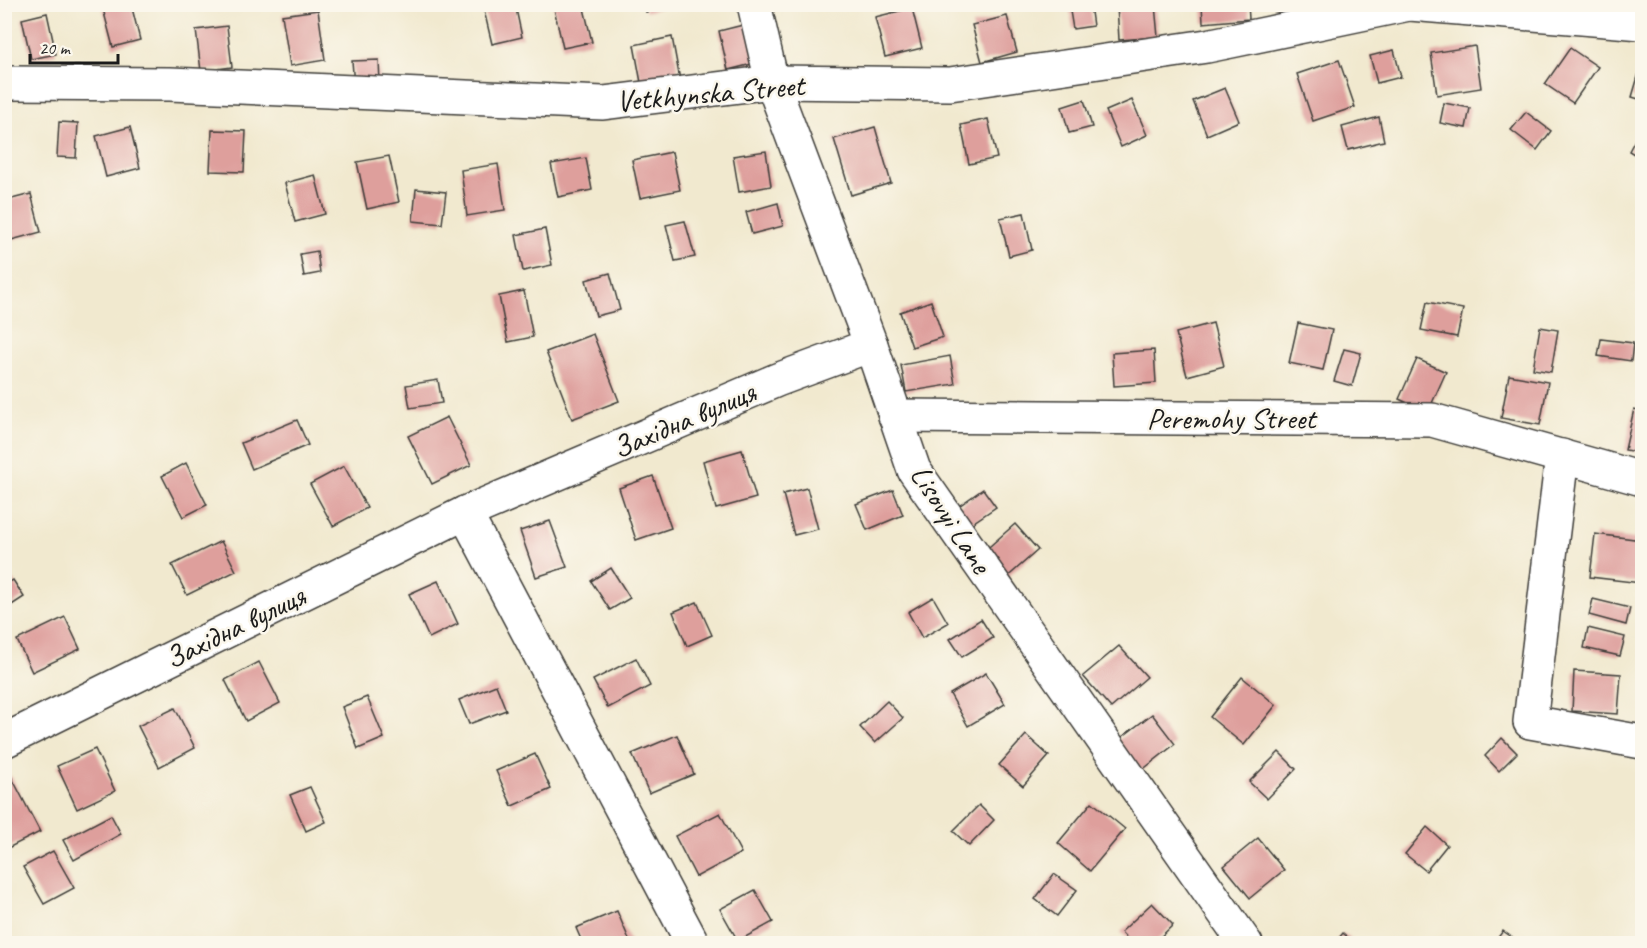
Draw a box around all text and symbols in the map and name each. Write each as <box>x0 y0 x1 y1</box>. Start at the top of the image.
scale bar <box>30 27 118 65</box>
text: 20 m <box>39 37 72 59</box>
street label: Vetkhynska Street <box>615 66 808 120</box>
street label: Західна вулиця <box>607 372 762 467</box>
street label: Peremohy Street <box>1147 399 1318 437</box>
street label: Lisovyi Lane <box>902 458 1001 582</box>
street label: Західна вулиця <box>159 576 312 677</box>

